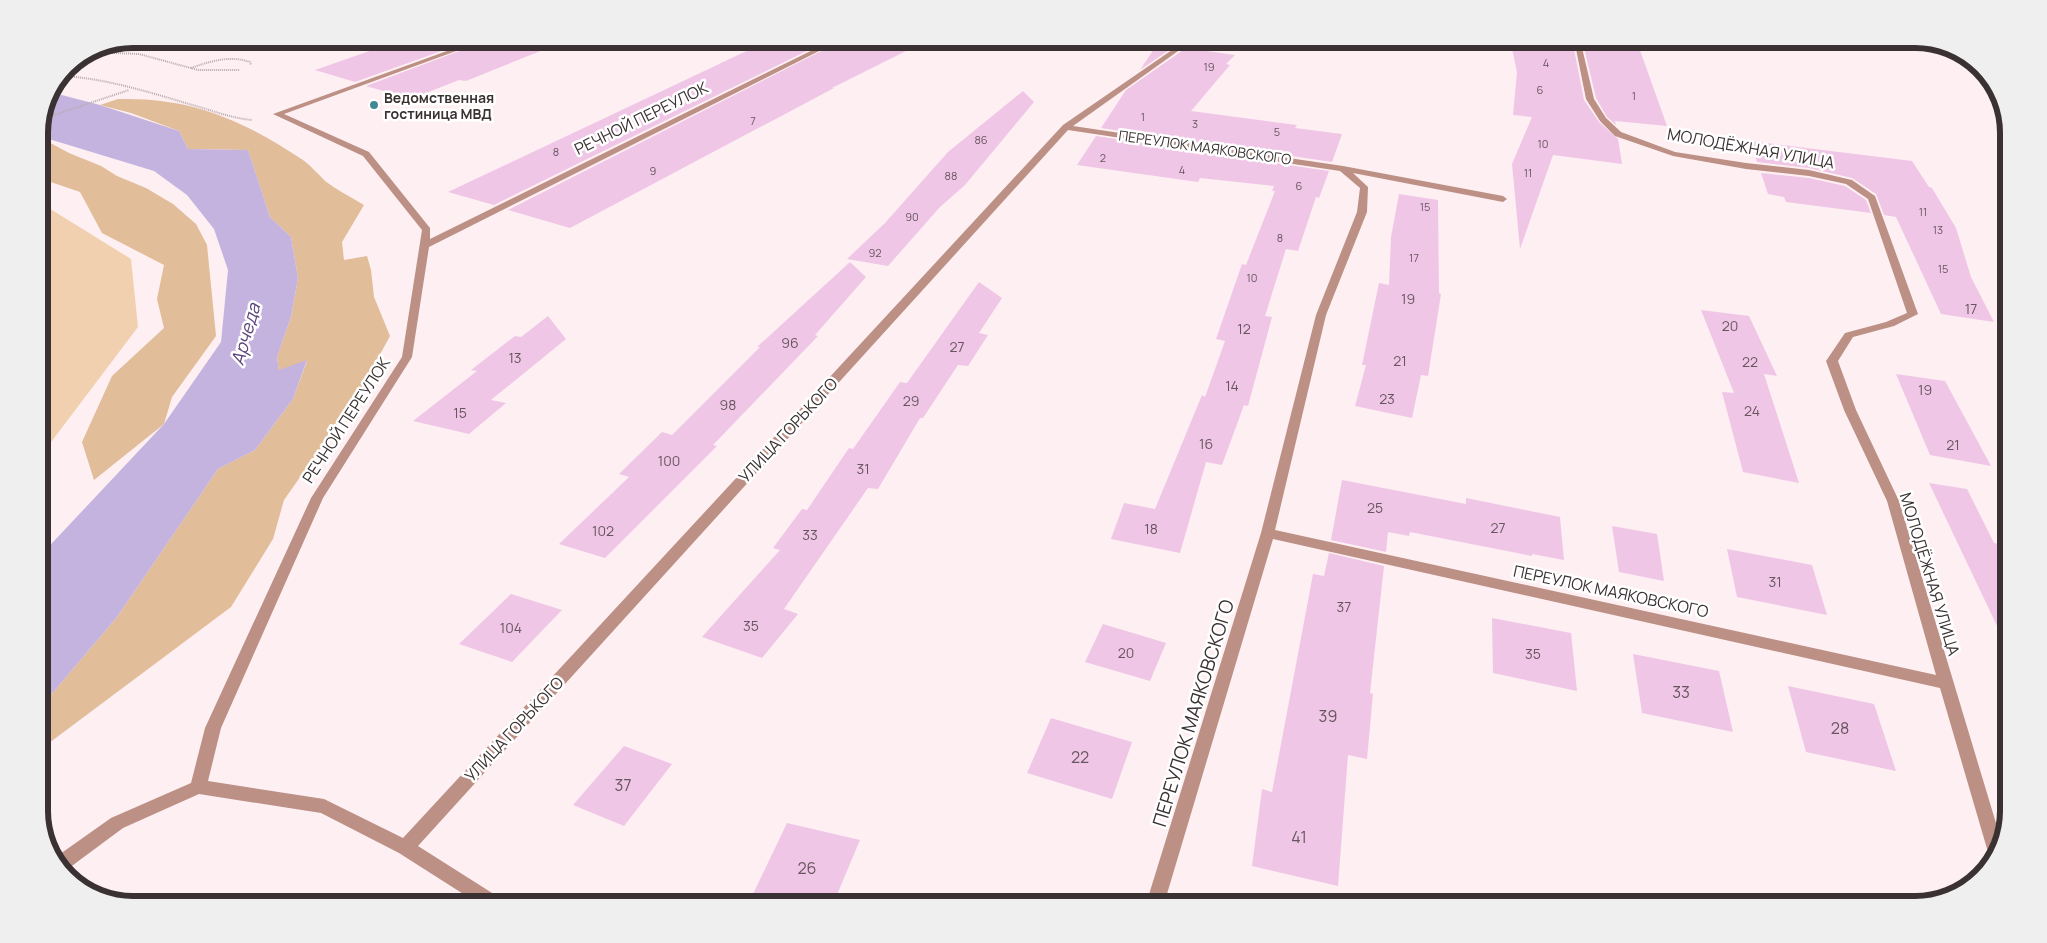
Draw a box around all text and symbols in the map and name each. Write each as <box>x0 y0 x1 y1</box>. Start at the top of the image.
house number: 4 <box>1543 55 1549 70</box>
house number: 19 <box>1203 59 1215 74</box>
street label: РЕЧНОЙ ПЕРЕУЛОК <box>571 76 712 160</box>
house number: 6 <box>1537 82 1544 97</box>
place label: Ведомственная гостиница МВД <box>384 88 494 123</box>
house number: 1 <box>1632 88 1636 103</box>
marker: Ведомственная гостиница МВД <box>368 99 380 111</box>
house number: 1 <box>1141 109 1145 124</box>
house number: 7 <box>750 113 756 128</box>
house number: 3 <box>1192 116 1198 131</box>
street label: МОЛОДЁЖНАЯ УЛИЦА <box>1666 122 1836 174</box>
house number: 5 <box>1274 124 1280 139</box>
street label: ПЕРЕУЛОК МАЯКОВСКОГО <box>1117 125 1293 169</box>
house number: 86 <box>974 132 988 147</box>
house number: 10 <box>1537 136 1549 151</box>
house number: 8 <box>553 144 559 159</box>
house number: 2 <box>1100 150 1106 165</box>
house number: 4 <box>1179 162 1185 177</box>
house number: 9 <box>650 163 657 178</box>
house number: 11 <box>1524 165 1532 180</box>
house number: 88 <box>945 168 957 183</box>
house number: 6 <box>1296 178 1303 193</box>
house number: 15 <box>1420 199 1430 214</box>
house number: 11 <box>1919 204 1927 219</box>
house number: 90 <box>905 209 919 224</box>
house number: 13 <box>1933 222 1943 237</box>
house number: 8 <box>1277 230 1283 245</box>
house number: 92 <box>868 245 882 260</box>
house number: 17 <box>1409 250 1419 265</box>
house number: 15 <box>1938 261 1948 276</box>
house number: 10 <box>1246 270 1258 285</box>
house number: 19 <box>1401 289 1415 308</box>
water label: Арчеда <box>225 299 266 368</box>
house number: 17 <box>1965 299 1977 318</box>
house number: 20 <box>1722 316 1738 335</box>
house number: 12 <box>1237 319 1251 338</box>
house number: 96 <box>781 333 799 352</box>
house number: 27 <box>949 337 965 356</box>
house number: 13 <box>508 348 522 367</box>
house number: 21 <box>1393 351 1407 370</box>
street label: РЕЧНОЙ ПЕРЕУЛОК <box>297 352 395 487</box>
house number: 22 <box>1742 352 1758 371</box>
street label: УЛИЦА ГОРЬКОГО <box>734 372 843 487</box>
house number: 14 <box>1225 376 1239 395</box>
house number: 19 <box>1918 380 1932 399</box>
house number: 23 <box>1379 389 1395 408</box>
house number: 29 <box>903 391 919 410</box>
house number: 98 <box>720 395 736 414</box>
house number: 24 <box>1744 401 1760 420</box>
house number: 15 <box>453 403 467 422</box>
house number: 16 <box>1199 434 1213 453</box>
house number: 21 <box>1946 435 1960 454</box>
house number: 100 <box>658 451 680 470</box>
house number: 31 <box>856 459 870 478</box>
street label: МОЛОДЁЖНАЯ УЛИЦА <box>1895 490 1965 658</box>
house number: 25 <box>1367 498 1383 517</box>
house number: 27 <box>1490 518 1506 537</box>
house number: 18 <box>1144 519 1158 538</box>
house number: 102 <box>592 521 614 540</box>
house number: 33 <box>802 525 818 544</box>
street label: ПЕРЕУЛОК МАЯКОВСКОГО <box>1511 560 1711 623</box>
house number: 31 <box>1768 572 1782 591</box>
street label: ПЕРЕУЛОК МАЯКОВСКОГО <box>1146 596 1240 830</box>
house number: 37 <box>1337 597 1351 616</box>
house number: 35 <box>743 616 759 635</box>
house number: 104 <box>500 618 522 637</box>
house number: 20 <box>1118 643 1134 662</box>
house number: 35 <box>1525 644 1541 663</box>
street label: УЛИЦА ГОРЬКОГО <box>460 671 569 786</box>
house number: 33 <box>1672 681 1690 703</box>
house number: 39 <box>1319 705 1337 727</box>
house number: 28 <box>1831 717 1849 739</box>
house number: 22 <box>1071 746 1089 768</box>
house number: 37 <box>615 774 631 796</box>
house number: 41 <box>1291 826 1307 848</box>
house number: 26 <box>797 857 817 879</box>

